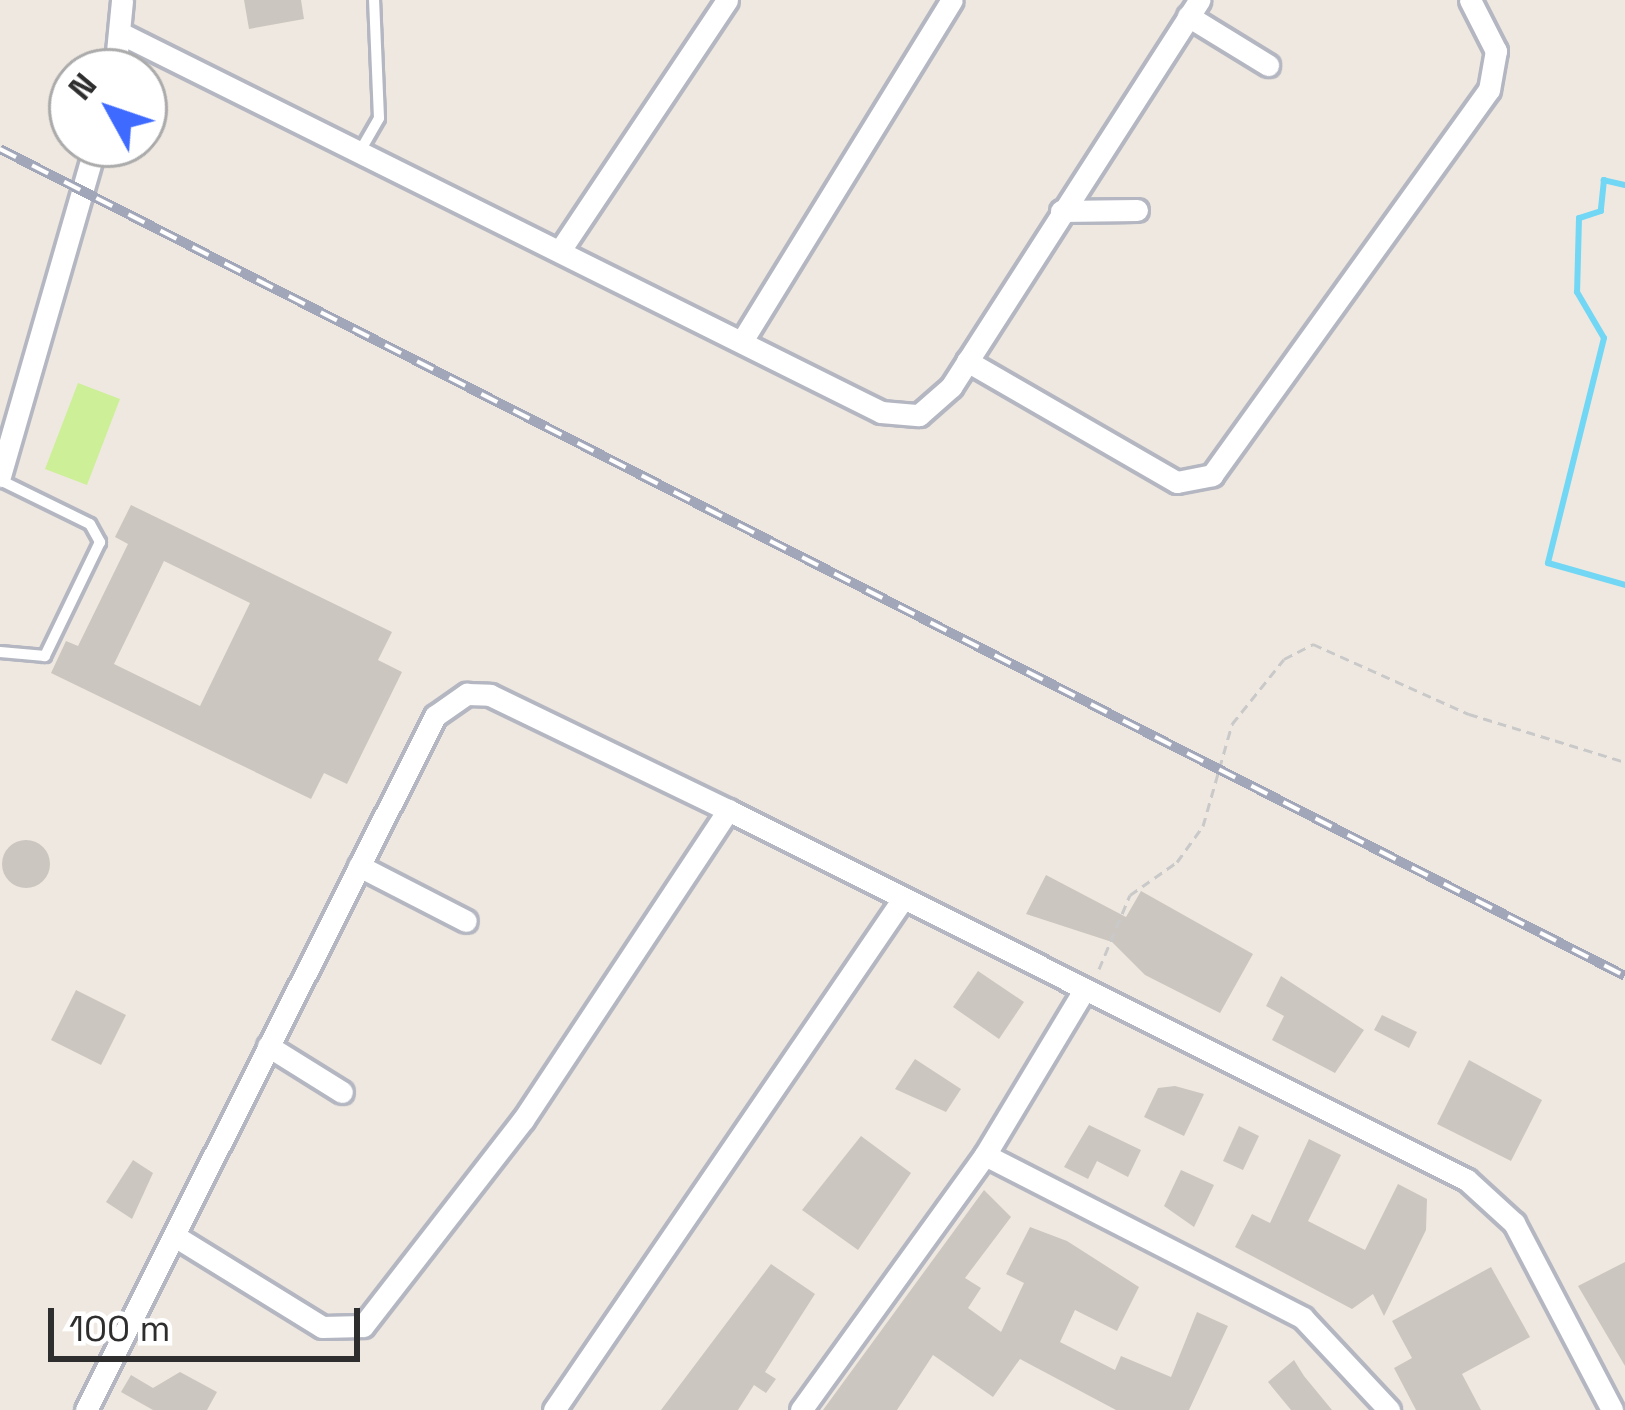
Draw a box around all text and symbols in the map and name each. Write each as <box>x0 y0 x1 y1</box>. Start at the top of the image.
north arrow <box>48 48 168 168</box>
text: N <box>60 65 106 109</box>
scale bar <box>54 1284 366 1358</box>
text: 100 m <box>69 1306 170 1352</box>

